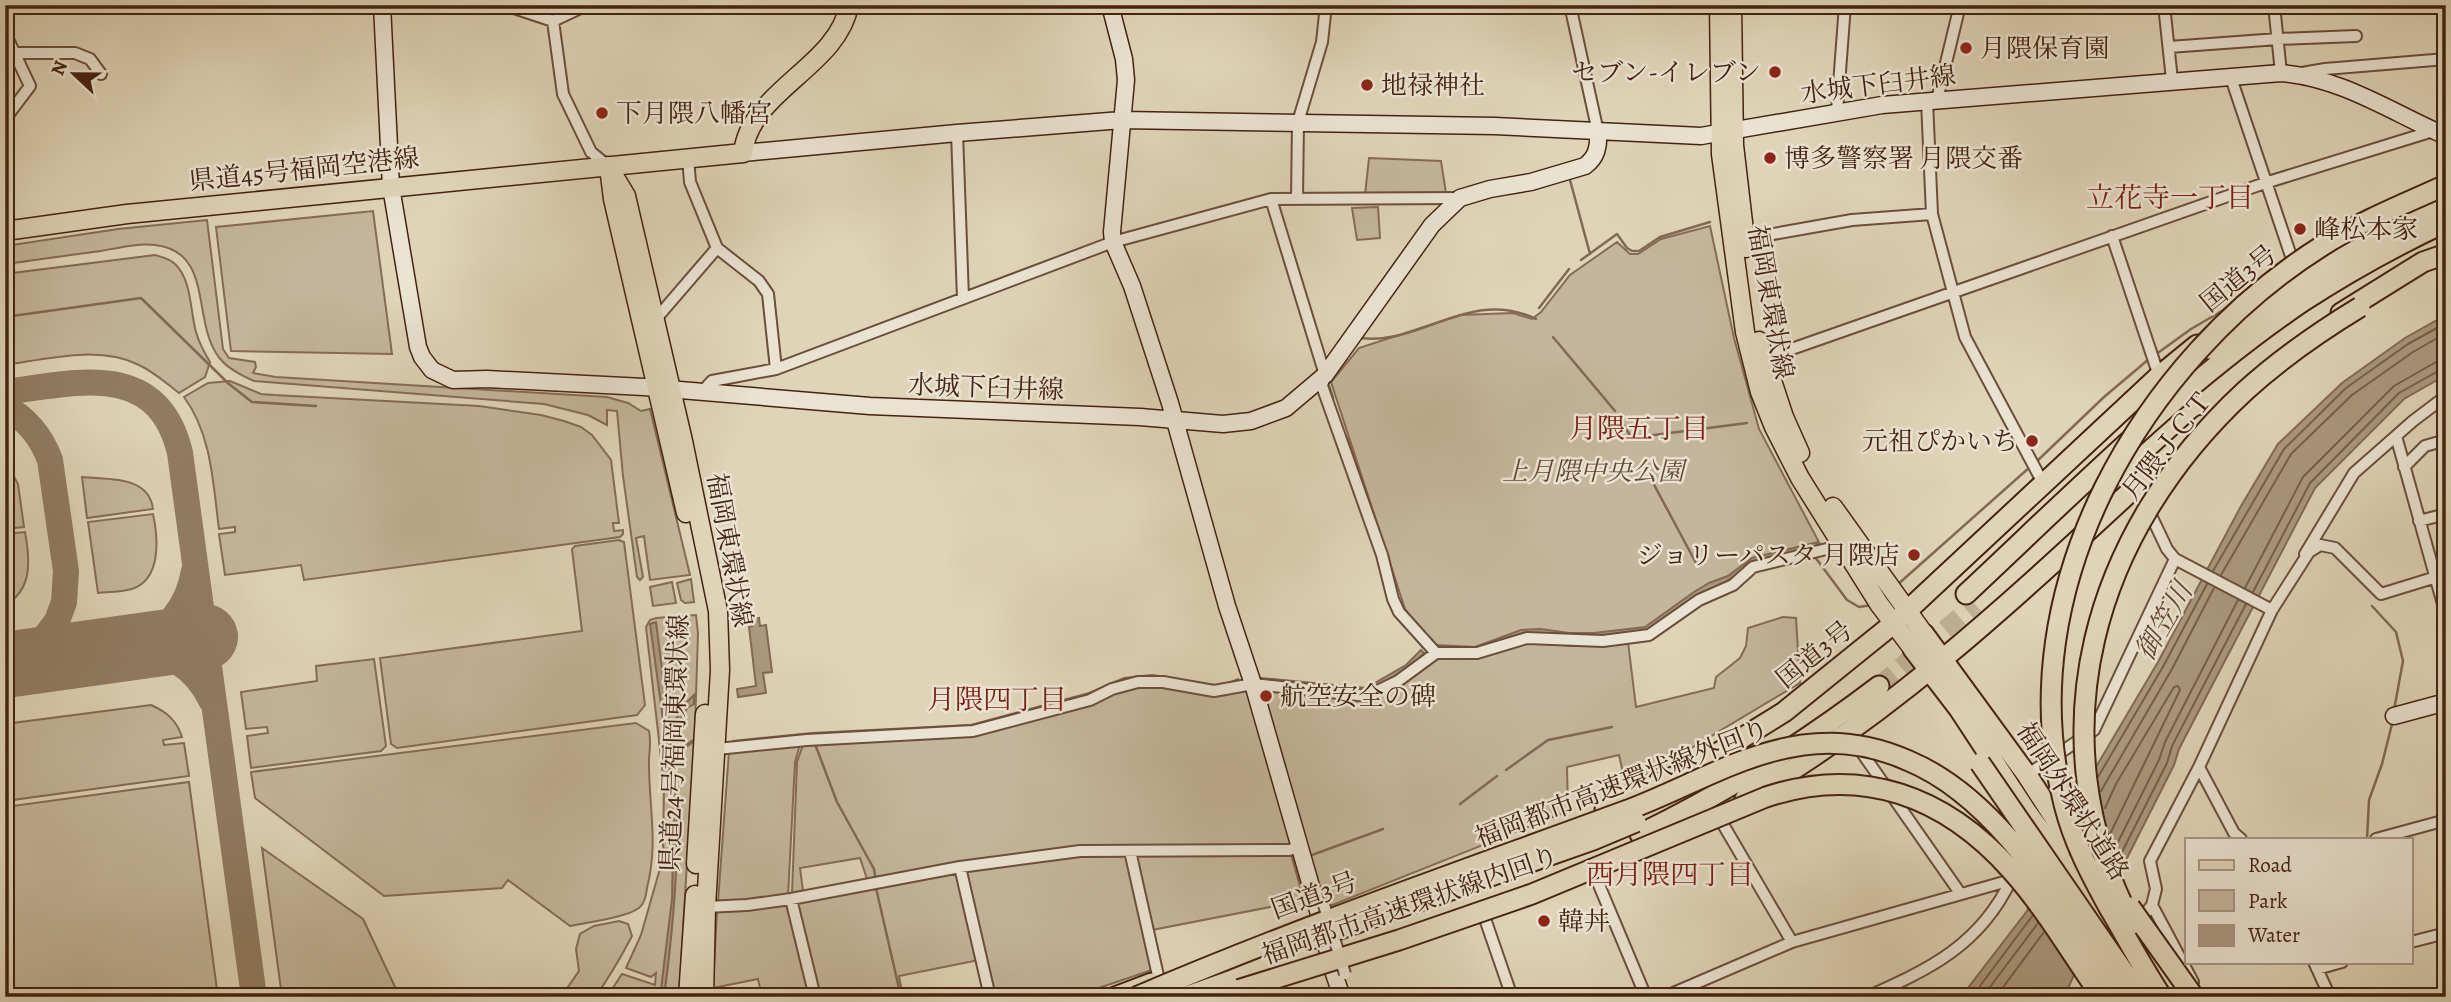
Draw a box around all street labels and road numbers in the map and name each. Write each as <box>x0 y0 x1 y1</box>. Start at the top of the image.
street label: 水城下臼井線 <box>1799 58 1958 111</box>
street label: 県道45号福岡空港線 <box>187 140 421 199</box>
street label: 福岡東環状線 <box>1740 222 1801 382</box>
street label: 国道3号 <box>2193 237 2284 320</box>
street label: 水城下臼井線 <box>907 367 1065 408</box>
street label: 月隈ＪＣＴ <box>2114 383 2221 507</box>
street label: 福岡東環状線 <box>699 470 760 630</box>
street label: 県道24号福岡東環状線 <box>653 613 696 873</box>
street label: 国道3号 <box>1769 613 1860 696</box>
street label: 福岡都市高速環状線外回り <box>1470 711 1774 856</box>
street label: 福岡外環状道路 <box>2008 715 2137 887</box>
street label: 福岡都市高速環状線内回り <box>1257 838 1563 973</box>
street label: 国道3号 <box>1266 864 1362 927</box>

